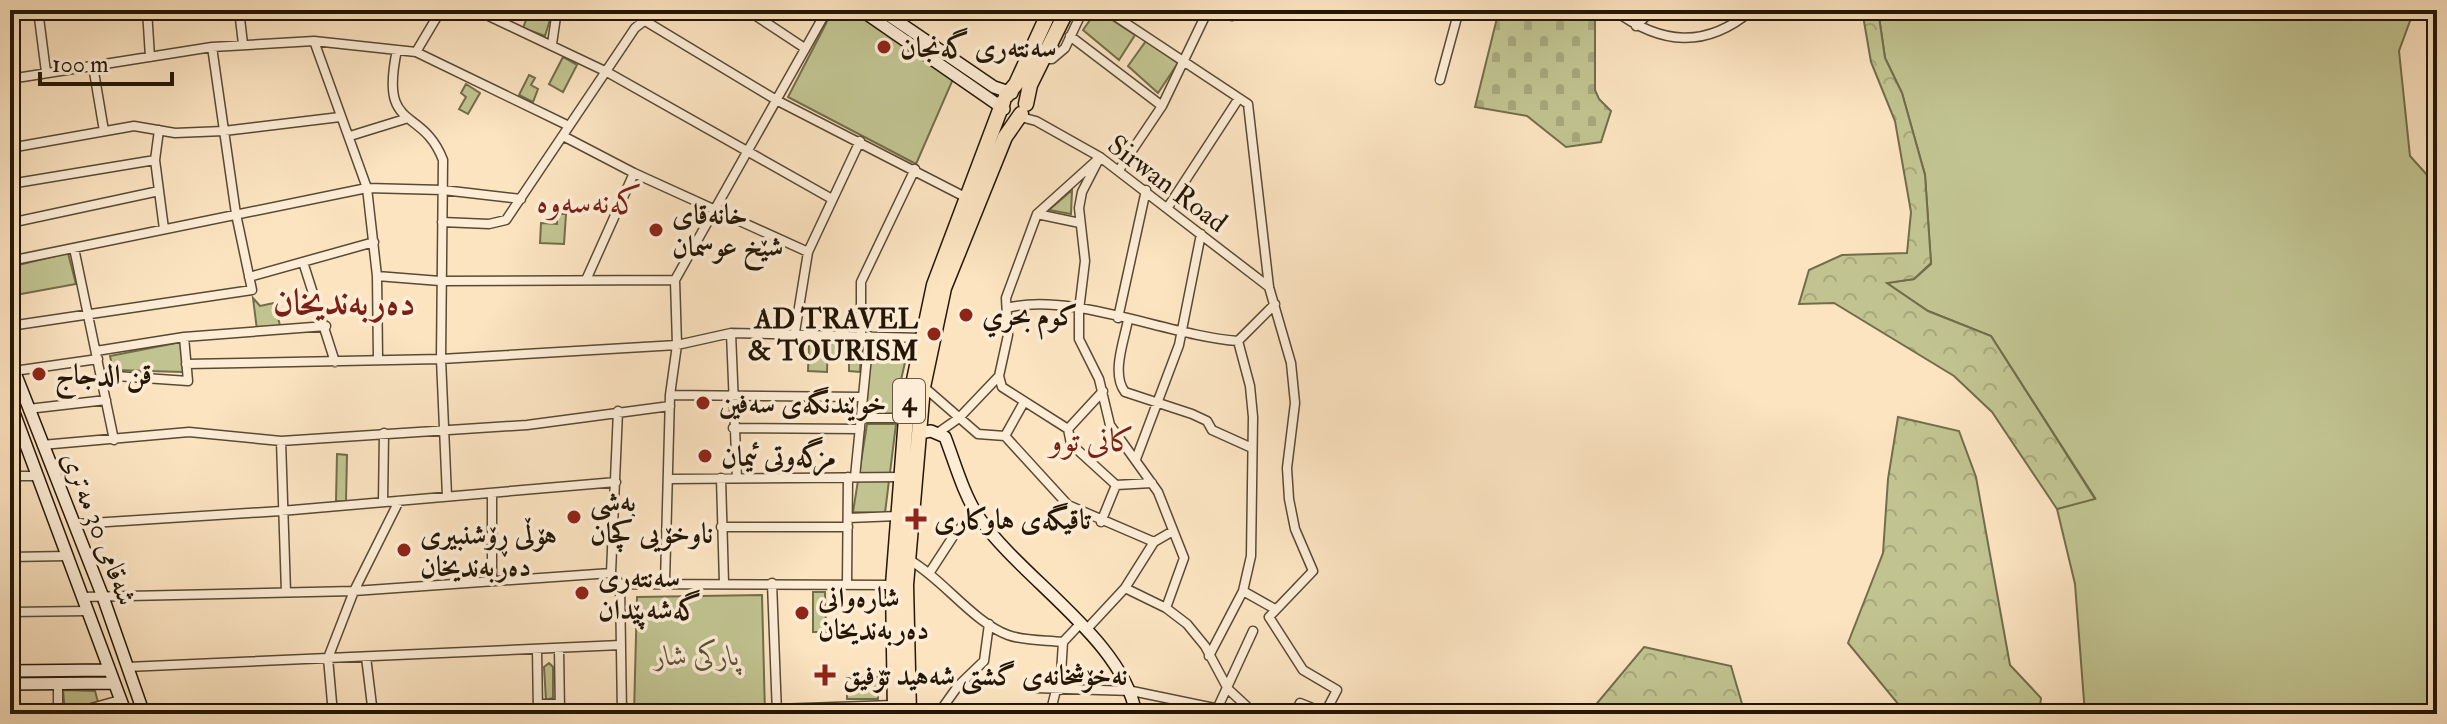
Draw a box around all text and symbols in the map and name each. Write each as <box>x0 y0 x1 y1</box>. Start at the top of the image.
place label: سەنتەری گەنجان <box>900 27 1057 66</box>
scale bar <box>40 36 172 86</box>
marker: سەنتەری گەنجان <box>875 38 893 56</box>
text: 100 m <box>52 49 109 80</box>
street label: Sirwan Road <box>1100 128 1234 241</box>
district label: کەنەسەوە <box>536 183 642 223</box>
place label: خانەقای شێخ عوسمان <box>672 198 784 272</box>
marker: خانەقای شێخ عوسمان <box>647 221 665 239</box>
district label: دەربەندیخان <box>273 280 415 325</box>
place label: کوم بحري <box>982 299 1078 340</box>
place label: AD TRAVEL & TOURISM <box>748 302 919 369</box>
marker: کوم بحري <box>957 306 975 324</box>
marker: AD TRAVEL & TOURISM <box>925 325 943 343</box>
place label: قن الدجاج <box>55 358 152 400</box>
marker: قن الدجاج <box>30 365 48 383</box>
road number: 4 <box>893 379 925 423</box>
place label: خوێندنگەی سەفین <box>719 386 887 422</box>
marker: خوێندنگەی سەفین <box>694 394 712 412</box>
district label: کانی توو <box>1047 421 1134 461</box>
place label: مزگەوتی ئیمان <box>721 436 836 477</box>
street label: شەقامی 30 مەتری <box>53 447 144 611</box>
marker: مزگەوتی ئیمان <box>696 447 714 465</box>
place label: بەشی ناوخۆیی کچان <box>590 485 713 553</box>
place label: تاقیگەی هاوکاری <box>934 502 1092 538</box>
marker: بەشی ناوخۆیی کچان <box>565 508 583 526</box>
marker: تاقیگەی هاوکاری <box>905 508 927 530</box>
place label: هۆڵی ڕۆشنبیری دەربەندیخان <box>420 517 557 585</box>
marker: هۆڵی ڕۆشنبیری دەربەندیخان <box>395 541 413 559</box>
place label: سەنتەری گەشەپێدان <box>598 561 701 630</box>
place label: شارەوانی دەربەندیخان <box>817 581 929 648</box>
marker: سەنتەری گەشەپێدان <box>573 584 591 602</box>
marker: شارەوانی دەربەندیخان <box>793 604 811 622</box>
park label: پاركى شار <box>652 638 743 676</box>
place label: نەخۆشخانەی گشتی شەهید تۆفیق <box>843 659 1128 695</box>
marker: نەخۆشخانەی گشتی شەهید تۆفیق <box>814 664 836 686</box>

